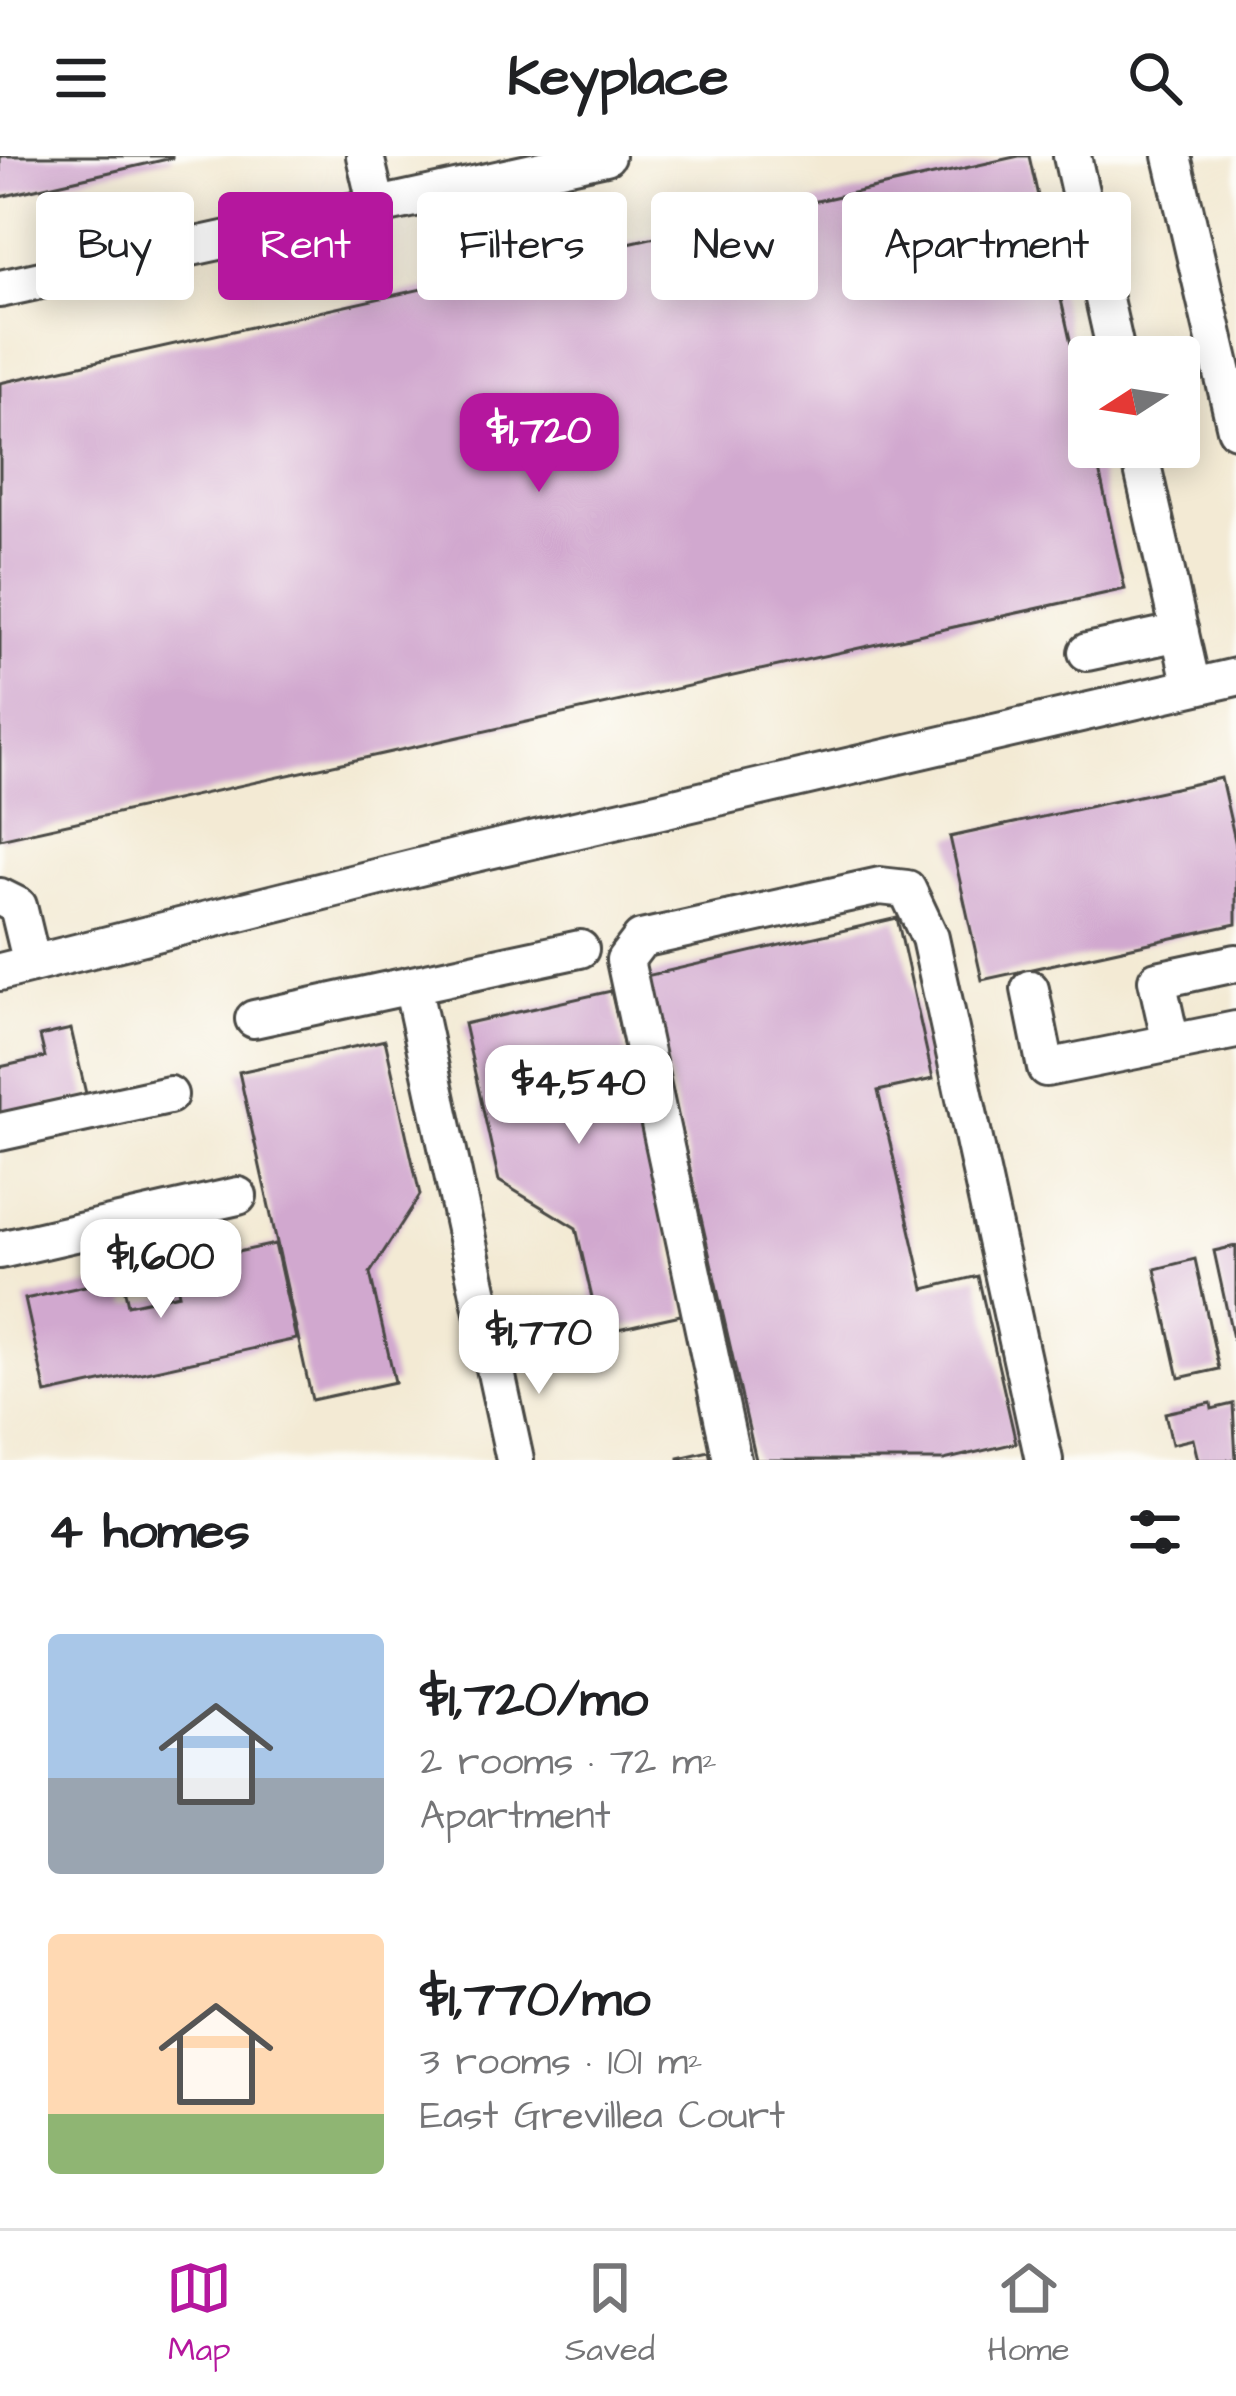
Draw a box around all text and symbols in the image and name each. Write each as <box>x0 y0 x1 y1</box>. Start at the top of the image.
text: Keyplace <box>508 41 728 116</box>
icon: menu <box>48 45 114 111</box>
icon: search <box>1122 45 1188 111</box>
chip: Buy <box>36 192 194 300</box>
chip: Rent <box>218 192 393 300</box>
chip: Filters <box>417 192 627 300</box>
chip: New <box>651 192 818 300</box>
chip: Apartment <box>842 192 1131 300</box>
north arrow <box>1068 336 1200 468</box>
map controls <box>1068 336 1200 468</box>
pin: $1,720 <box>441 393 637 495</box>
text: $1,720 <box>487 405 591 459</box>
pin: $4,540 <box>481 1045 677 1147</box>
text: $4,540 <box>512 1057 646 1111</box>
pin: $1,600 <box>63 1219 259 1321</box>
text: $1,600 <box>107 1231 215 1285</box>
pin: $1,770 <box>441 1295 637 1397</box>
text: $1,770 <box>486 1307 592 1361</box>
text: 4 homes <box>48 1497 250 1568</box>
icon: filters <box>1122 1499 1188 1565</box>
text: $1,720/mo <box>420 1665 648 1736</box>
icon: home <box>144 1682 288 1826</box>
text: 2 rooms · 72 m² <box>420 1736 717 1790</box>
text: Apartment <box>420 1790 611 1844</box>
text: $1,770/mo <box>420 1965 651 2036</box>
icon: home <box>144 1982 288 2126</box>
text: 3 rooms · 101 m² <box>420 2036 703 2090</box>
text: East Grevillea Court <box>420 2090 785 2144</box>
tab: Map <box>166 2255 232 2373</box>
tab: Saved <box>565 2255 655 2373</box>
tab: Home <box>988 2255 1070 2373</box>

